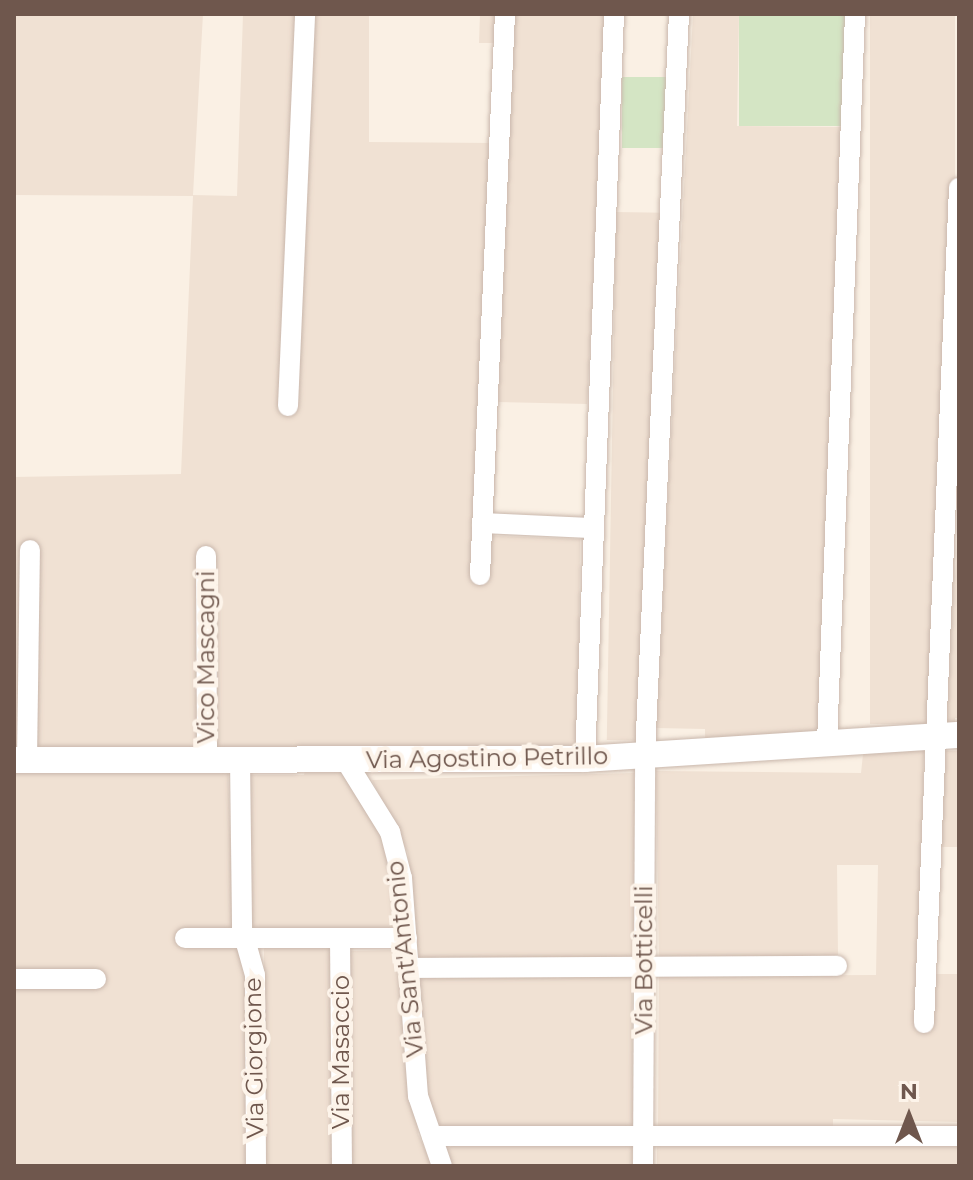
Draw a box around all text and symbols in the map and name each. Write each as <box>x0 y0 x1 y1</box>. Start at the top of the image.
street label: Vico Mascagni <box>192 570 220 744</box>
street label: Via Agostino Petrillo <box>366 741 608 775</box>
street label: Via Sant'Antonio <box>380 859 430 1059</box>
street label: Via Botticelli <box>630 885 658 1035</box>
street label: Via Masaccio <box>327 975 355 1129</box>
street label: Via Giorgione <box>238 977 270 1139</box>
north arrow <box>869 1076 949 1156</box>
text: N <box>900 1078 918 1105</box>

